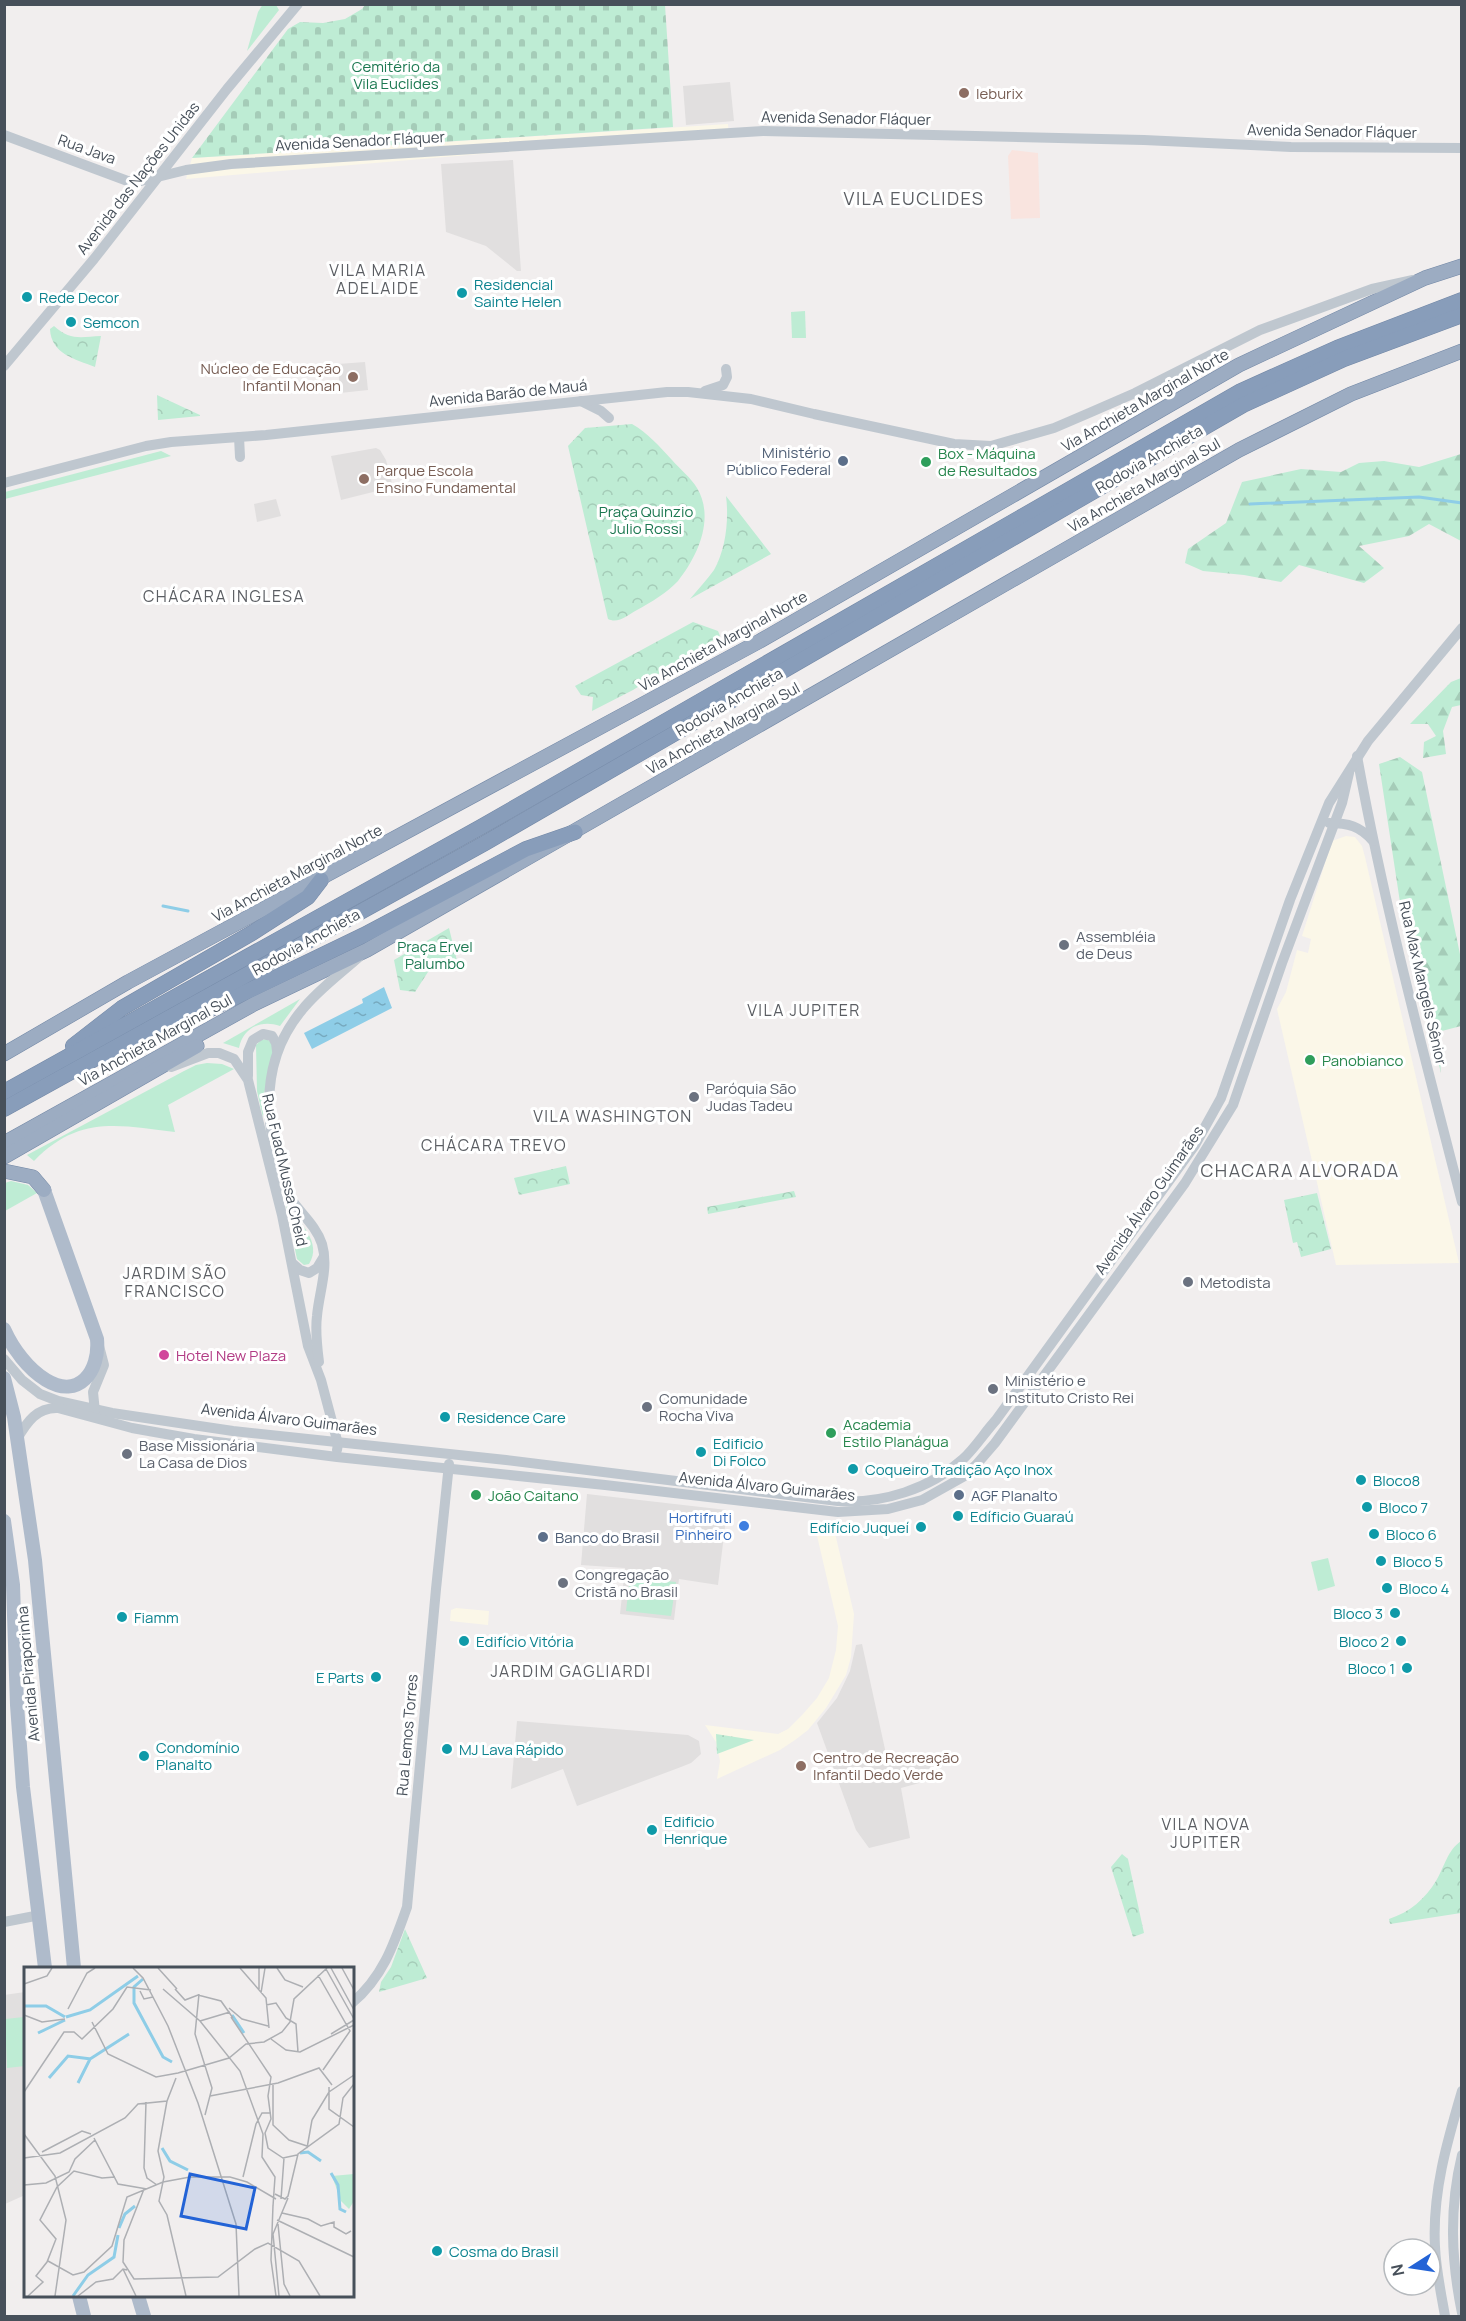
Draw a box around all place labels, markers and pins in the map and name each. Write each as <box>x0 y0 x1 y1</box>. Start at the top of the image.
place label: Ieburix <box>976 83 1023 104</box>
marker: Ieburix <box>957 86 971 100</box>
place label: Residencial Sainte Helen <box>474 274 562 312</box>
marker: Residencial Sainte Helen <box>455 286 469 300</box>
place label: Rede Decor <box>39 287 120 308</box>
marker: Rede Decor <box>20 290 34 304</box>
place label: Semcon <box>83 312 139 333</box>
marker: Semcon <box>64 315 78 329</box>
place label: Núcleo de Educação Infantil Monan <box>201 358 341 396</box>
marker: Núcleo de Educação Infantil Monan <box>346 370 360 384</box>
place label: Ministério Público Federal <box>727 442 831 480</box>
place label: Box - Máquina de Resultados <box>938 443 1037 481</box>
marker: Ministério Público Federal <box>836 454 850 468</box>
marker: Box - Máquina de Resultados <box>919 455 933 469</box>
place label: Parque Escola Ensino Fundamental <box>376 460 516 498</box>
marker: Parque Escola Ensino Fundamental <box>357 472 371 486</box>
place label: Assembléia de Deus <box>1076 926 1156 964</box>
marker: Assembléia de Deus <box>1057 938 1071 952</box>
place label: Panobianco <box>1322 1050 1403 1071</box>
marker: Panobianco <box>1303 1053 1317 1067</box>
place label: Paróquia São Judas Tadeu <box>706 1078 796 1116</box>
marker: Paróquia São Judas Tadeu <box>687 1090 701 1104</box>
place label: Metodista <box>1200 1272 1271 1293</box>
marker: Metodista <box>1181 1275 1195 1289</box>
place label: Hotel New Plaza <box>176 1345 286 1366</box>
marker: Hotel New Plaza <box>157 1348 171 1362</box>
place label: Ministério e Instituto Cristo Rei <box>1005 1370 1134 1408</box>
marker: Ministério e Instituto Cristo Rei <box>986 1382 1000 1396</box>
place label: Comunidade Rocha Viva <box>659 1388 748 1426</box>
marker: Comunidade Rocha Viva <box>640 1400 654 1414</box>
place label: Residence Care <box>457 1407 566 1428</box>
marker: Residence Care <box>438 1410 452 1424</box>
place label: Academia Estilo Planágua <box>843 1414 949 1452</box>
marker: Academia Estilo Planágua <box>824 1426 838 1440</box>
place label: Edificio Di Folco <box>713 1433 766 1471</box>
place label: Base Missionária La Casa de Dios <box>139 1435 255 1473</box>
marker: Edificio Di Folco <box>694 1445 708 1459</box>
marker: Base Missionária La Casa de Dios <box>120 1447 134 1461</box>
place label: Coqueiro Tradição Aço Inox <box>865 1459 1053 1480</box>
marker: Coqueiro Tradição Aço Inox <box>846 1462 860 1476</box>
place label: Bloco8 <box>1373 1470 1420 1491</box>
marker: Bloco8 <box>1354 1473 1368 1487</box>
place label: João Caitano <box>488 1485 579 1506</box>
place label: AGF Planalto <box>971 1485 1058 1506</box>
marker: João Caitano <box>469 1488 483 1502</box>
marker: AGF Planalto <box>952 1488 966 1502</box>
place label: Bloco 7 <box>1379 1497 1428 1518</box>
marker: Bloco 7 <box>1360 1500 1374 1514</box>
place label: Edíficio Guaraú <box>970 1506 1074 1527</box>
place label: Hortifruti Pinheiro <box>669 1507 732 1545</box>
marker: Edíficio Guaraú <box>951 1509 965 1523</box>
place label: Edifício Juqueí <box>810 1517 909 1538</box>
marker: Hortifruti Pinheiro <box>737 1519 751 1533</box>
marker: Edifício Juqueí <box>914 1520 928 1534</box>
place label: Bloco 6 <box>1386 1524 1437 1545</box>
place label: Banco do Brasil <box>555 1527 660 1548</box>
marker: Bloco 6 <box>1367 1527 1381 1541</box>
marker: Banco do Brasil <box>536 1530 550 1544</box>
place label: Bloco 5 <box>1393 1551 1443 1572</box>
marker: Bloco 5 <box>1374 1554 1388 1568</box>
place label: Congregação Cristã no Brasil <box>575 1564 678 1602</box>
marker: Congregação Cristã no Brasil <box>556 1576 570 1590</box>
place label: Bloco 4 <box>1399 1578 1450 1599</box>
marker: Bloco 4 <box>1380 1581 1394 1595</box>
place label: Bloco 3 <box>1333 1603 1383 1624</box>
marker: Bloco 3 <box>1388 1606 1402 1620</box>
place label: Fiamm <box>134 1607 179 1628</box>
marker: Fiamm <box>115 1610 129 1624</box>
place label: Edifício Vitória <box>476 1631 574 1652</box>
place label: Bloco 2 <box>1339 1631 1389 1652</box>
marker: Edifício Vitória <box>457 1634 471 1648</box>
marker: Bloco 2 <box>1394 1634 1408 1648</box>
place label: Bloco 1 <box>1348 1658 1395 1679</box>
marker: Bloco 1 <box>1400 1661 1414 1675</box>
place label: E Parts <box>316 1667 364 1688</box>
marker: E Parts <box>369 1670 383 1684</box>
place label: Condomínio Planalto <box>156 1737 240 1775</box>
place label: MJ Lava Rápido <box>459 1739 564 1760</box>
marker: MJ Lava Rápido <box>440 1742 454 1756</box>
place label: Centro de Recreação Infantil Dedo Verde <box>813 1747 959 1785</box>
marker: Condomínio Planalto <box>137 1749 151 1763</box>
marker: Centro de Recreação Infantil Dedo Verde <box>794 1759 808 1773</box>
place label: Edificio Henrique <box>664 1811 727 1849</box>
marker: Edificio Henrique <box>645 1823 659 1837</box>
place label: Cosma do Brasil <box>449 2241 559 2262</box>
marker: Cosma do Brasil <box>430 2244 444 2258</box>

